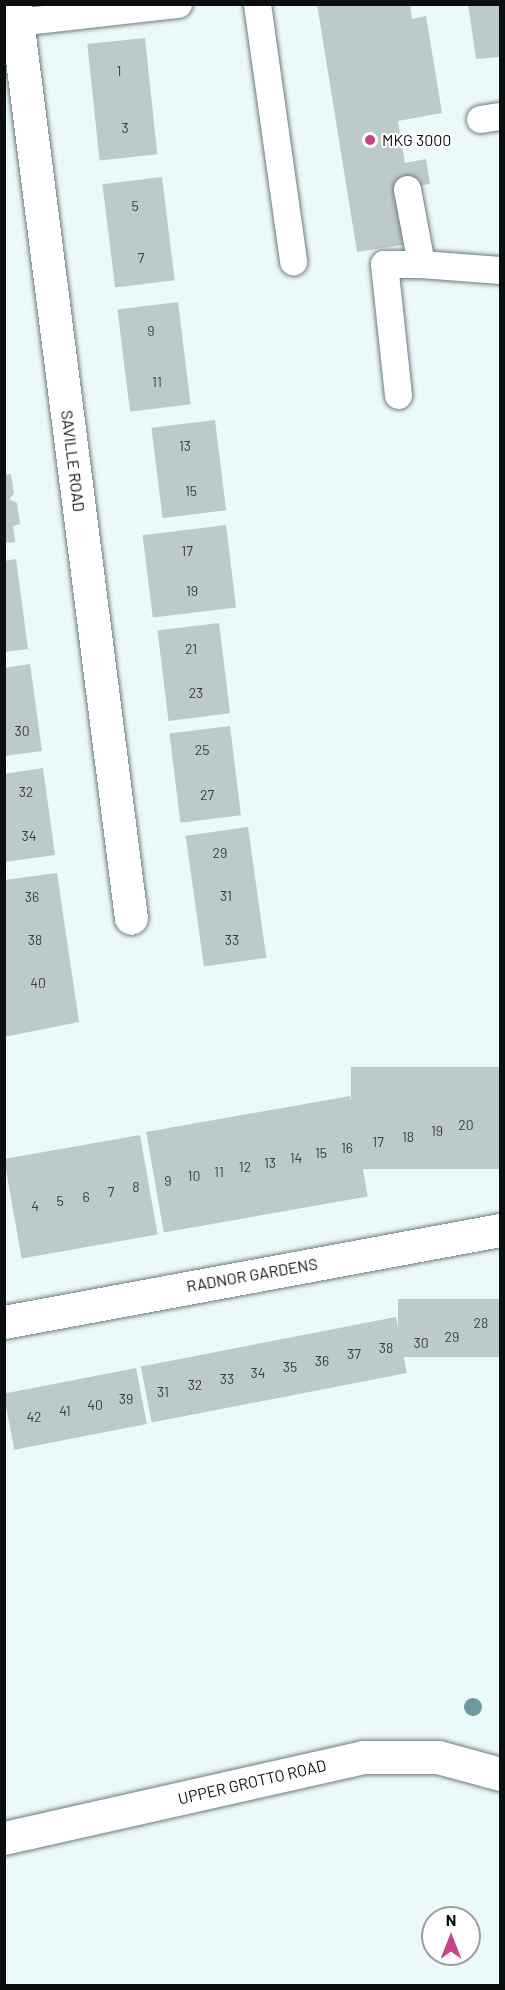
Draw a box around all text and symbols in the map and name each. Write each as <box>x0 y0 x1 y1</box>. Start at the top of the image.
house number: 1 <box>117 63 121 79</box>
house number: 3 <box>121 120 129 136</box>
place label: MKG 3000 <box>382 130 451 150</box>
marker: MKG 3000 <box>363 133 377 147</box>
house number: 5 <box>131 198 139 214</box>
house number: 7 <box>138 250 144 266</box>
house number: 9 <box>147 323 155 339</box>
house number: 11 <box>152 374 162 390</box>
street label: SAVILLE ROAD <box>57 409 89 513</box>
house number: 13 <box>179 438 191 454</box>
house number: 15 <box>185 483 197 499</box>
house number: 17 <box>181 543 193 559</box>
house number: 19 <box>186 583 198 599</box>
house number: 21 <box>185 641 197 657</box>
house number: 23 <box>189 685 203 701</box>
house number: 30 <box>14 723 30 739</box>
house number: 25 <box>195 742 209 758</box>
house number: 32 <box>19 784 33 800</box>
house number: 27 <box>200 787 214 803</box>
house number: 34 <box>22 828 36 844</box>
house number: 29 <box>213 845 227 861</box>
house number: 31 <box>220 888 232 904</box>
house number: 36 <box>25 889 39 905</box>
house number: 38 <box>28 932 42 948</box>
house number: 33 <box>225 932 239 948</box>
house number: 40 <box>30 975 46 991</box>
house number: 20 <box>458 1117 474 1133</box>
house number: 19 <box>431 1123 443 1139</box>
house number: 18 <box>402 1129 414 1145</box>
house number: 17 <box>372 1134 384 1150</box>
house number: 16 <box>341 1140 353 1156</box>
house number: 15 <box>315 1145 327 1161</box>
house number: 14 <box>290 1150 302 1166</box>
house number: 13 <box>264 1155 276 1171</box>
house number: 12 <box>239 1159 251 1175</box>
house number: 11 <box>214 1164 224 1180</box>
house number: 10 <box>188 1168 200 1184</box>
house number: 9 <box>164 1173 172 1189</box>
house number: 8 <box>132 1179 140 1195</box>
house number: 7 <box>108 1184 114 1200</box>
house number: 6 <box>82 1189 90 1205</box>
house number: 5 <box>56 1193 64 1209</box>
house number: 4 <box>31 1198 39 1214</box>
street label: RADNOR GARDENS <box>185 1254 319 1296</box>
house number: 28 <box>474 1315 488 1331</box>
house number: 29 <box>445 1329 459 1345</box>
house number: 30 <box>413 1335 429 1351</box>
house number: 38 <box>379 1340 393 1356</box>
house number: 37 <box>347 1346 361 1362</box>
house number: 36 <box>315 1353 329 1369</box>
house number: 35 <box>283 1359 297 1375</box>
house number: 34 <box>251 1365 265 1381</box>
house number: 33 <box>220 1371 234 1387</box>
house number: 32 <box>188 1377 202 1393</box>
house number: 31 <box>157 1384 169 1400</box>
house number: 39 <box>119 1391 133 1407</box>
house number: 40 <box>87 1397 103 1413</box>
house number: 41 <box>59 1403 71 1419</box>
house number: 42 <box>26 1409 42 1425</box>
street label: UPPER GROTTO ROAD <box>176 1756 328 1808</box>
north arrow <box>421 1906 481 1966</box>
text: N <box>446 1910 456 1929</box>

